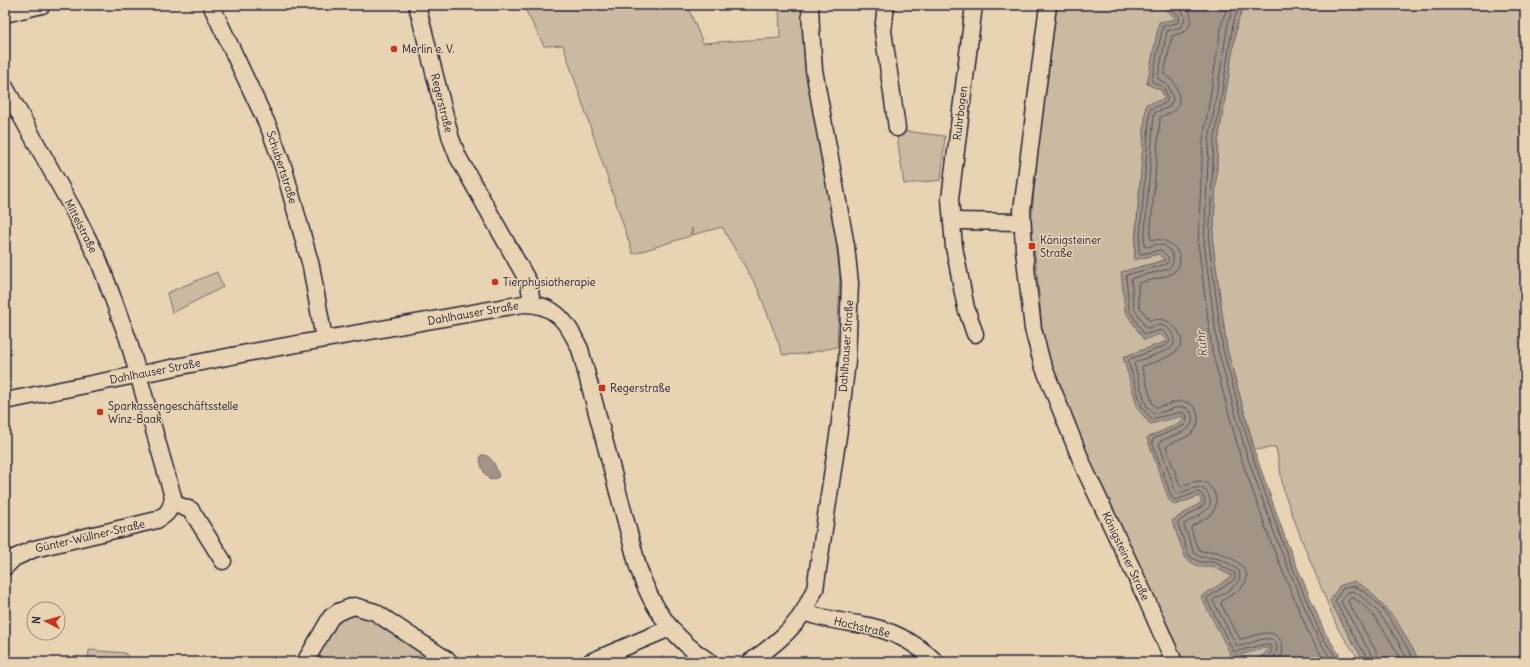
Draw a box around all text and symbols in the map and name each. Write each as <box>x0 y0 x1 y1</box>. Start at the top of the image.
place label: Merlin e. V. <box>402 42 455 56</box>
marker: Merlin e. V. <box>389 44 399 54</box>
street label: Regerstraße <box>428 72 456 134</box>
street label: Ruhrbogen <box>950 85 970 141</box>
street label: Schubertstraße <box>264 129 300 205</box>
street label: Mittelstraße <box>62 197 101 255</box>
place label: Königsteiner Straße <box>1040 233 1102 260</box>
marker: Königsteiner Straße <box>1027 241 1037 251</box>
place label: Tierphysiotherapie <box>503 275 595 289</box>
marker: Tierphysiotherapie <box>490 277 500 287</box>
street label: Dahlhauser Straße <box>426 298 520 328</box>
street label: Dahlhauser Straße <box>836 299 856 392</box>
water label: Ruhr <box>1192 328 1210 358</box>
street label: Dahlhauser Straße <box>108 355 202 387</box>
place label: Regerstraße <box>610 381 671 395</box>
marker: Regerstraße <box>597 383 607 393</box>
place label: Sparkassengeschäftsstelle Winz-Baak <box>108 399 238 426</box>
marker: Sparkassengeschäftsstelle Winz-Baak <box>95 407 105 417</box>
street label: Königsteiner Straße <box>1099 509 1153 603</box>
street label: Günter-Wüllner-Straße <box>34 517 146 555</box>
north arrow <box>26 601 66 641</box>
street label: Hochstraße <box>833 614 892 640</box>
text: N <box>29 615 43 624</box>

